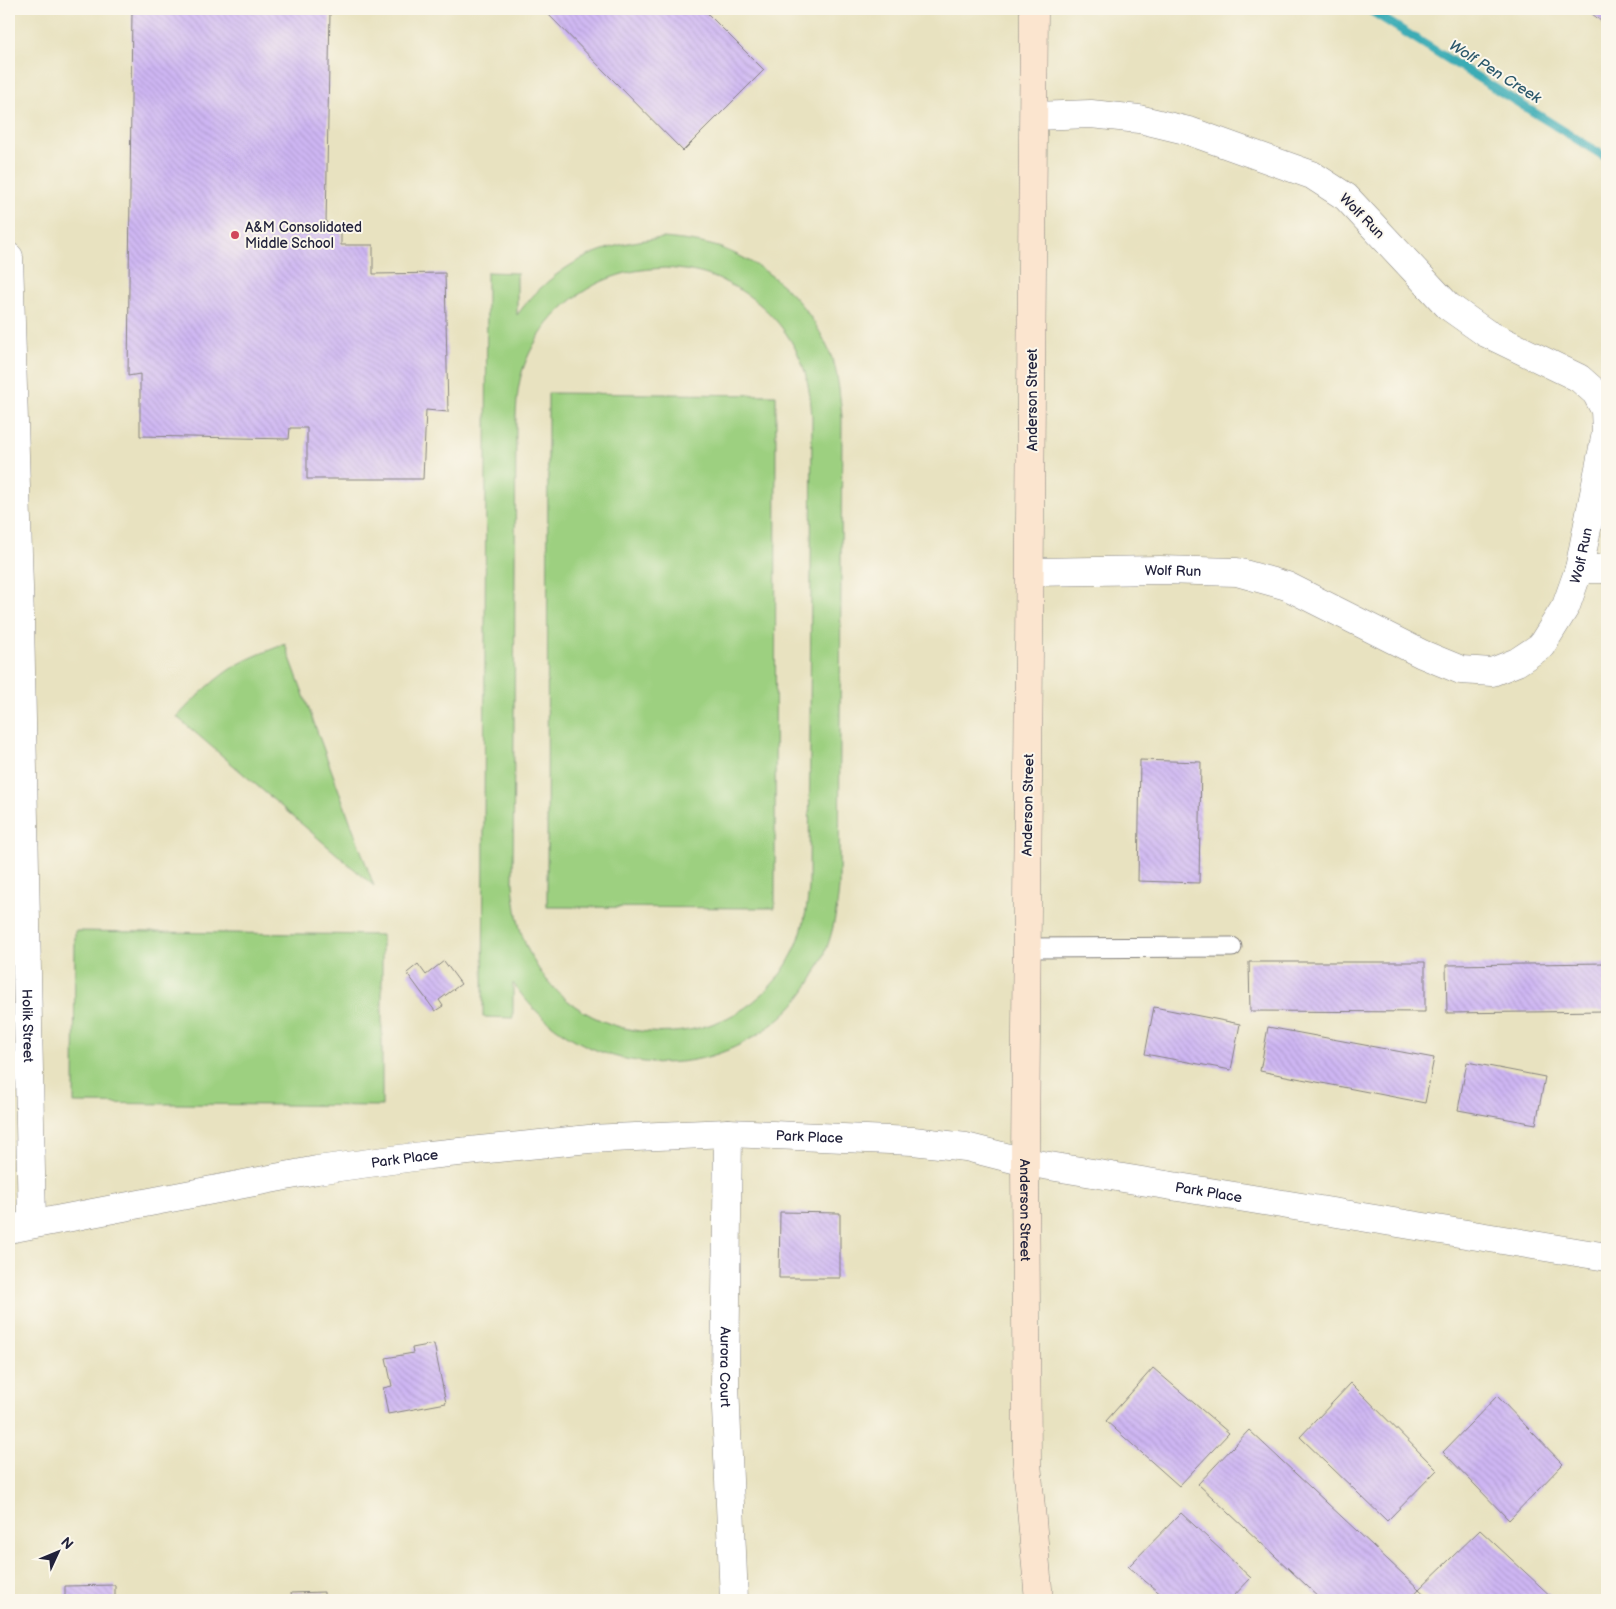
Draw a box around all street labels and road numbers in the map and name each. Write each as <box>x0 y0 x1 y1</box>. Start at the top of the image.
street label: Wolf Run <box>1336 190 1388 242</box>
street label: Anderson Street <box>1024 348 1041 451</box>
street label: Wolf Run <box>1566 526 1596 586</box>
street label: Wolf Run <box>1144 561 1202 580</box>
street label: Anderson Street <box>1019 753 1037 856</box>
street label: Holik Street <box>19 989 37 1063</box>
street label: Park Place <box>775 1127 843 1146</box>
street label: Park Place <box>370 1146 439 1171</box>
street label: Anderson Street <box>1016 1159 1034 1262</box>
street label: Park Place <box>1174 1178 1243 1206</box>
street label: Aurora Court <box>716 1327 734 1408</box>

